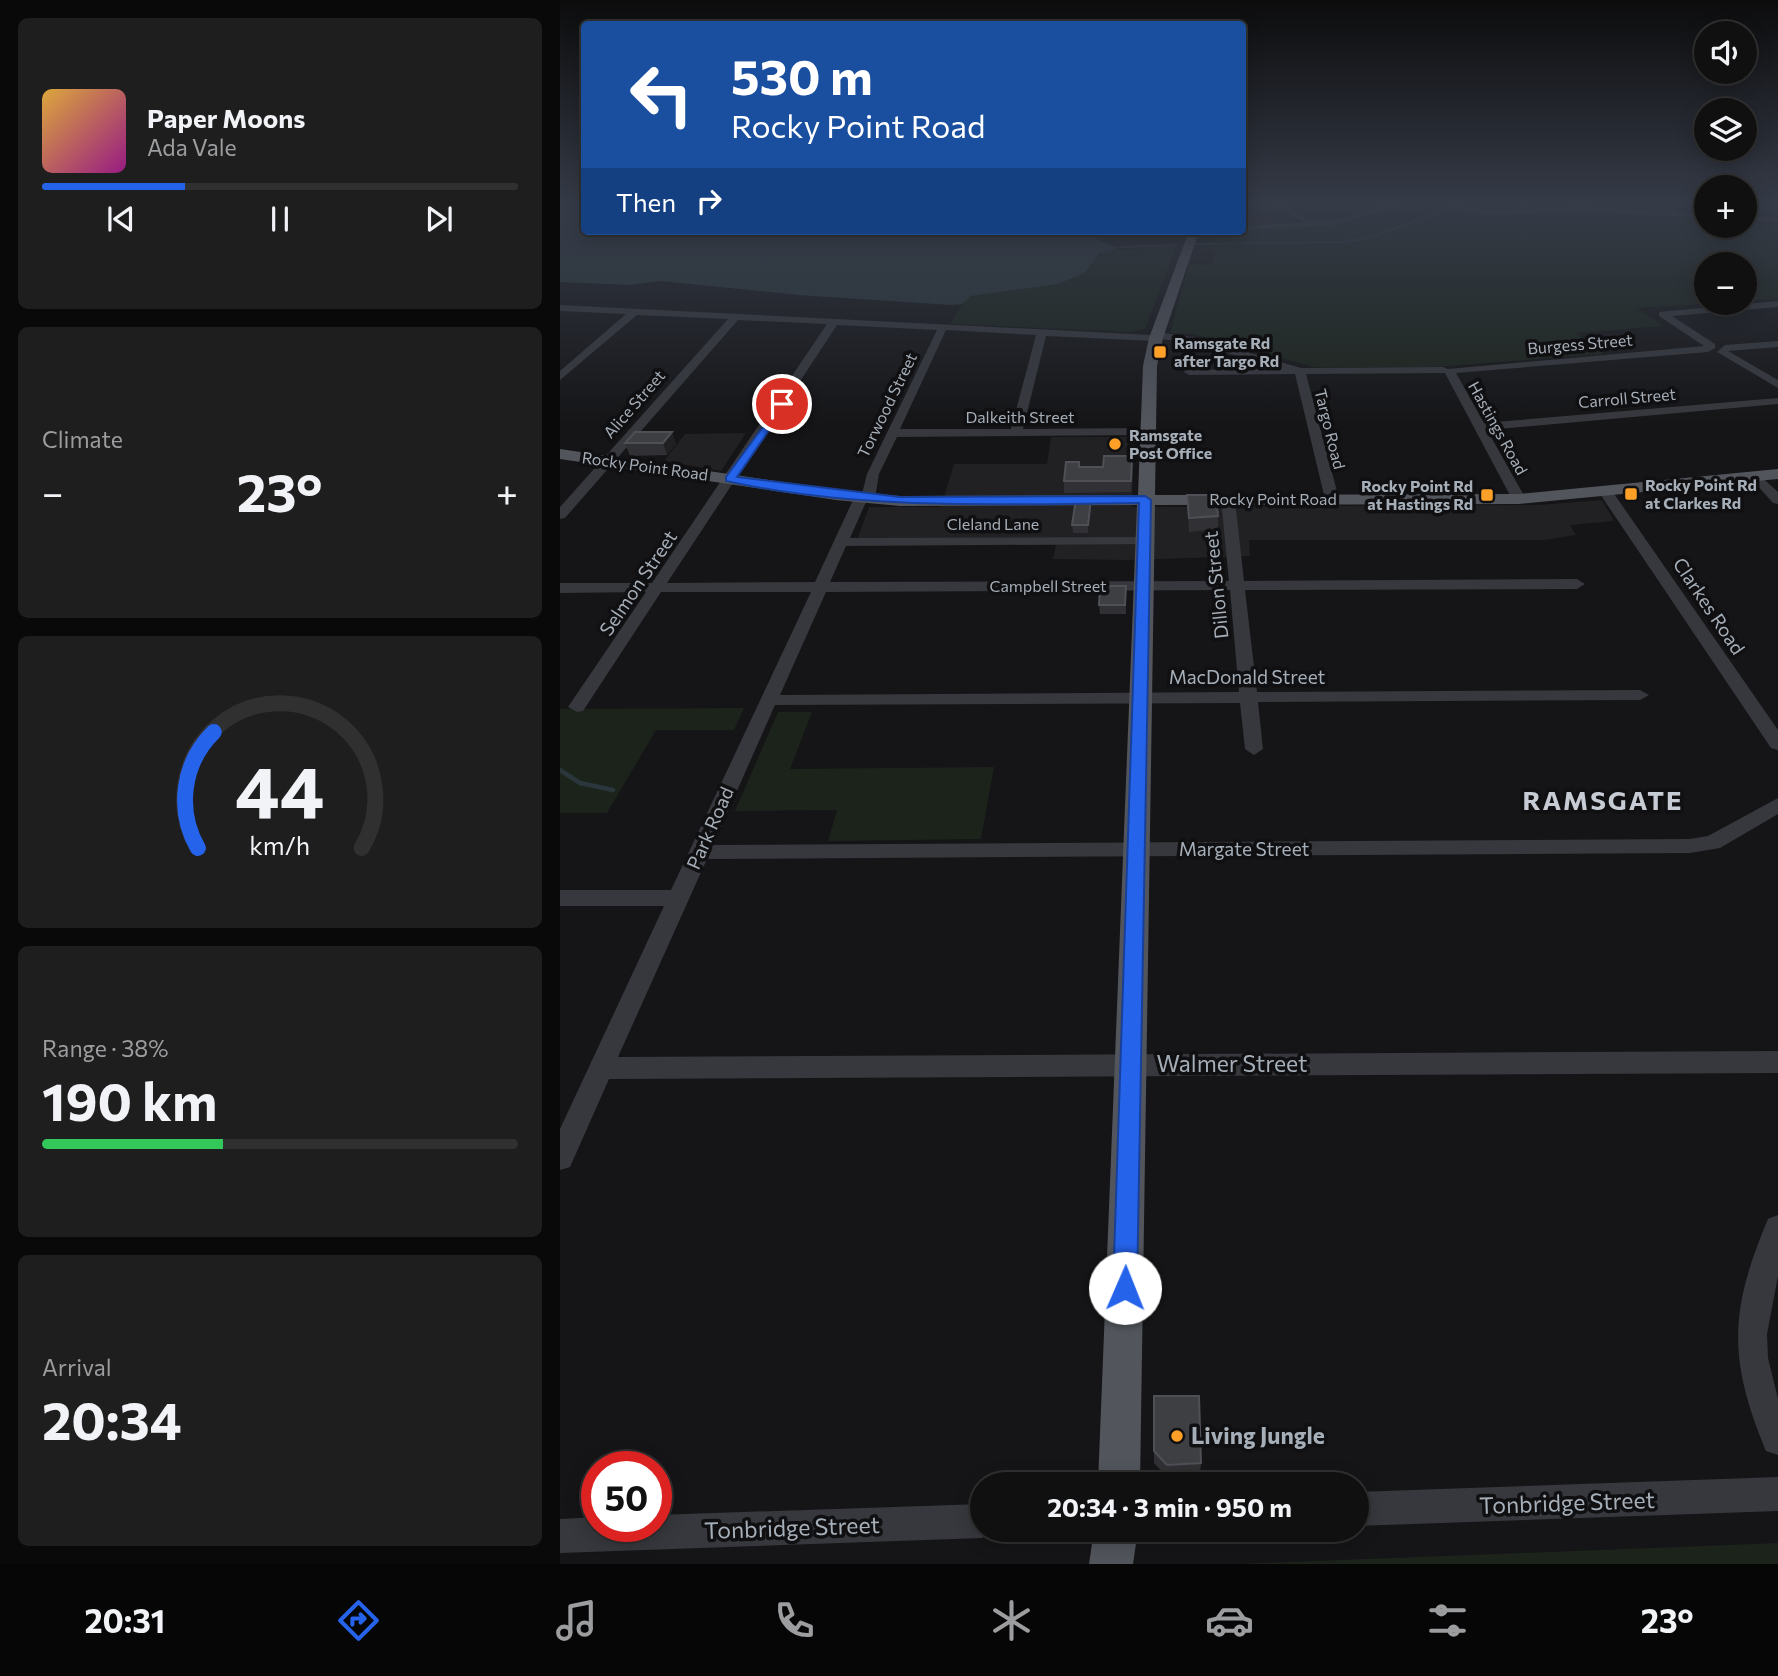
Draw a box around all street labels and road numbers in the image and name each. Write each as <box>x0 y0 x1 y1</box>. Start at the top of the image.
street label: Burgess Street <box>1527 329 1634 358</box>
street label: Torwood Street <box>853 349 920 460</box>
street label: Alice Street <box>599 365 669 442</box>
street label: Hastings Road <box>1465 378 1532 478</box>
street label: Carroll Street <box>1577 384 1677 411</box>
street label: Targo Road <box>1311 387 1350 471</box>
street label: Dalkeith Street <box>965 407 1075 426</box>
street label: Rocky Point Road <box>581 447 709 484</box>
street label: Rocky Point Road <box>1209 489 1337 508</box>
street label: Cleland Lane <box>947 514 1039 533</box>
street label: Selmon Street <box>594 525 681 640</box>
street label: Dillon Street <box>1198 530 1233 640</box>
street label: Clarkes Road <box>1669 553 1750 659</box>
street label: Campbell Street <box>989 576 1107 595</box>
street label: MacDonald Street <box>1169 665 1326 688</box>
street label: Park Road <box>681 783 738 873</box>
street label: Margate Street <box>1179 837 1310 860</box>
street label: Walmer Street <box>1157 1049 1307 1077</box>
street label: Tonbridge Street <box>1479 1485 1655 1519</box>
street label: Tonbridge Street <box>704 1510 880 1544</box>

